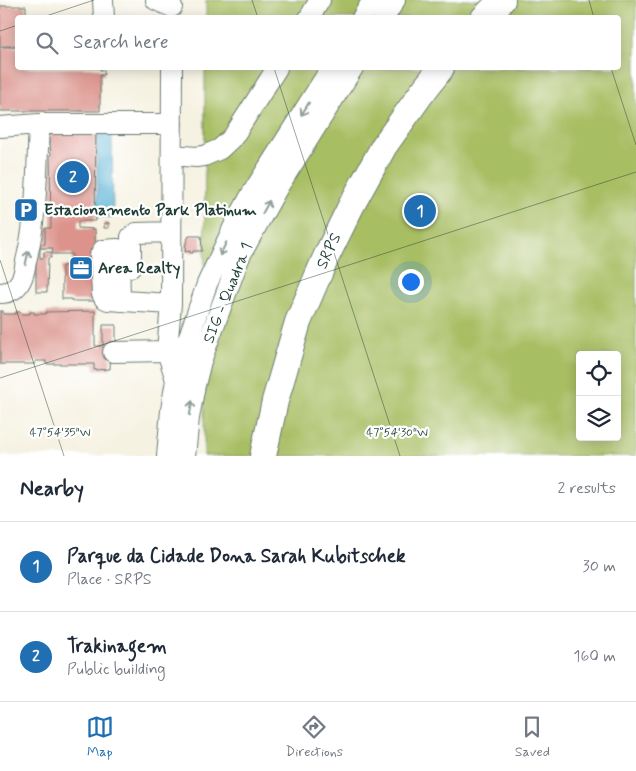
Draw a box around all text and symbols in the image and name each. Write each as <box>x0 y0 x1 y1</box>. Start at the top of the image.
search box <box>15 15 621 70</box>
icon: search <box>33 29 61 57</box>
text: Search here <box>73 30 169 55</box>
one-way arrow <box>300 101 310 115</box>
pin: 2 <box>57 158 89 196</box>
pin: 1 <box>404 192 436 230</box>
parking icon: Estacionamento Park Platinum <box>13 197 39 223</box>
place label: Estacionamento Park Platinum <box>44 200 257 221</box>
one-way arrow <box>262 200 272 215</box>
street label: SRPS <box>312 230 346 272</box>
street label: SIG - Quadra 1 <box>198 240 258 346</box>
one-way arrow <box>217 241 227 256</box>
one-way arrow <box>23 251 32 267</box>
office icon: Area Realty <box>68 255 94 281</box>
place label: Area Realty <box>98 258 181 279</box>
your location <box>398 269 424 295</box>
map controls <box>576 351 621 441</box>
button: locate <box>576 351 621 396</box>
button: layers <box>576 396 621 441</box>
one-way arrow <box>187 400 197 416</box>
text: 47°54'35"W <box>29 425 91 441</box>
text: 47°54'30"W <box>366 425 428 441</box>
text: Nearby <box>20 475 84 503</box>
text: 2 results <box>558 478 616 499</box>
text: Parque da Cidade Dona Sarah Kubitschek <box>67 544 406 569</box>
text: 1 <box>32 556 40 577</box>
text: 30 m <box>583 556 616 577</box>
text: Place · SRPS <box>67 569 152 590</box>
text: Trakinagem <box>67 634 167 659</box>
text: 2 <box>32 646 40 667</box>
text: 160 m <box>573 646 616 667</box>
text: Public building <box>67 659 166 680</box>
tab: Map <box>86 713 114 761</box>
tab: Directions <box>286 713 343 761</box>
tab: Saved <box>515 713 550 761</box>

